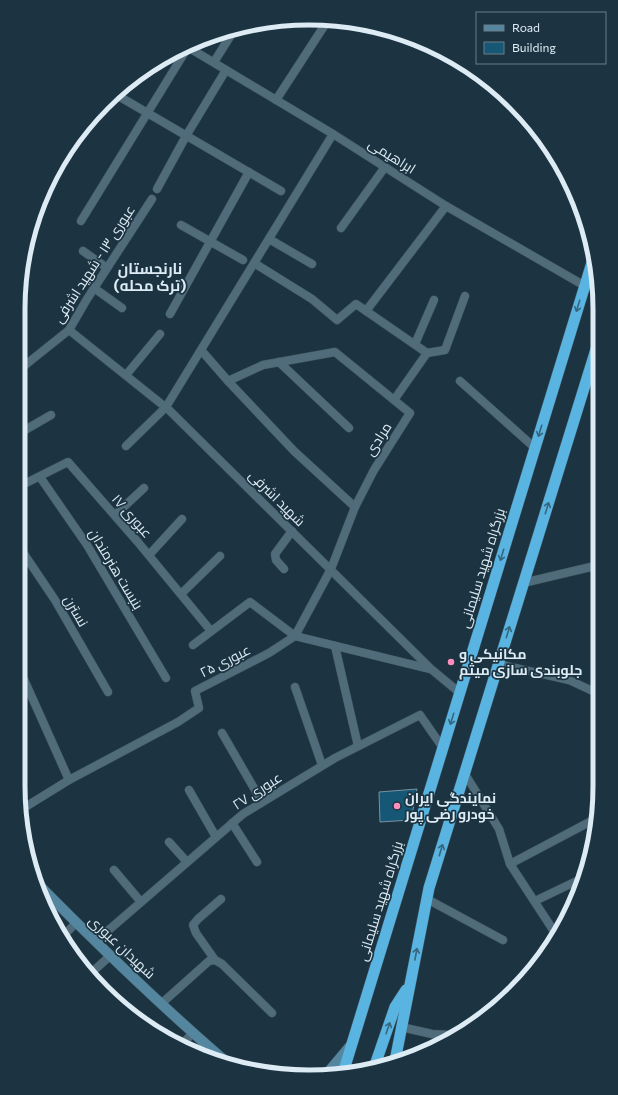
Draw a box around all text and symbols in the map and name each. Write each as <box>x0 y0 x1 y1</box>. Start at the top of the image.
legend <box>476 12 606 64</box>
text: Road <box>512 20 540 34</box>
text: Building <box>512 40 556 54</box>
street label: ابراهیمی <box>365 134 419 177</box>
street label: عبوری ۱۳ - شهید اشرفی <box>49 202 138 326</box>
district label: نارنجستان (ترک محله) <box>114 259 186 295</box>
one-way arrow <box>574 300 581 313</box>
street label: مرادی <box>361 419 395 459</box>
one-way arrow <box>536 424 543 437</box>
street label: شهید اشرفی <box>246 466 309 529</box>
street label: عبوری ۱۷ <box>109 490 156 541</box>
one-way arrow <box>544 502 551 515</box>
street label: بزرگراه شهید سلیمانی <box>455 506 508 630</box>
street label: بنبست هنرمندان <box>86 525 147 612</box>
one-way arrow <box>498 548 505 561</box>
street label: نسترن <box>61 592 92 629</box>
one-way arrow <box>505 626 512 639</box>
street label: عبوری ۲۵ <box>197 641 253 680</box>
place label: مکانیکی و جلوبندی سازی میثم <box>459 645 582 680</box>
marker: مکانیکی و جلوبندی سازی میثم <box>446 657 456 667</box>
one-way arrow <box>447 713 455 725</box>
street label: عبوری ۲۷ <box>229 768 285 813</box>
place label: نمایندگی ایران خودرو رضی پور <box>404 789 496 825</box>
marker: نمایندگی ایران خودرو رضی پور <box>392 801 402 811</box>
street label: بزرگراه شهید سلیمانی <box>353 839 406 963</box>
one-way arrow <box>438 844 445 857</box>
street label: شهیدان عبوری <box>85 911 159 982</box>
one-way arrow <box>412 948 420 961</box>
one-way arrow <box>385 1022 392 1035</box>

